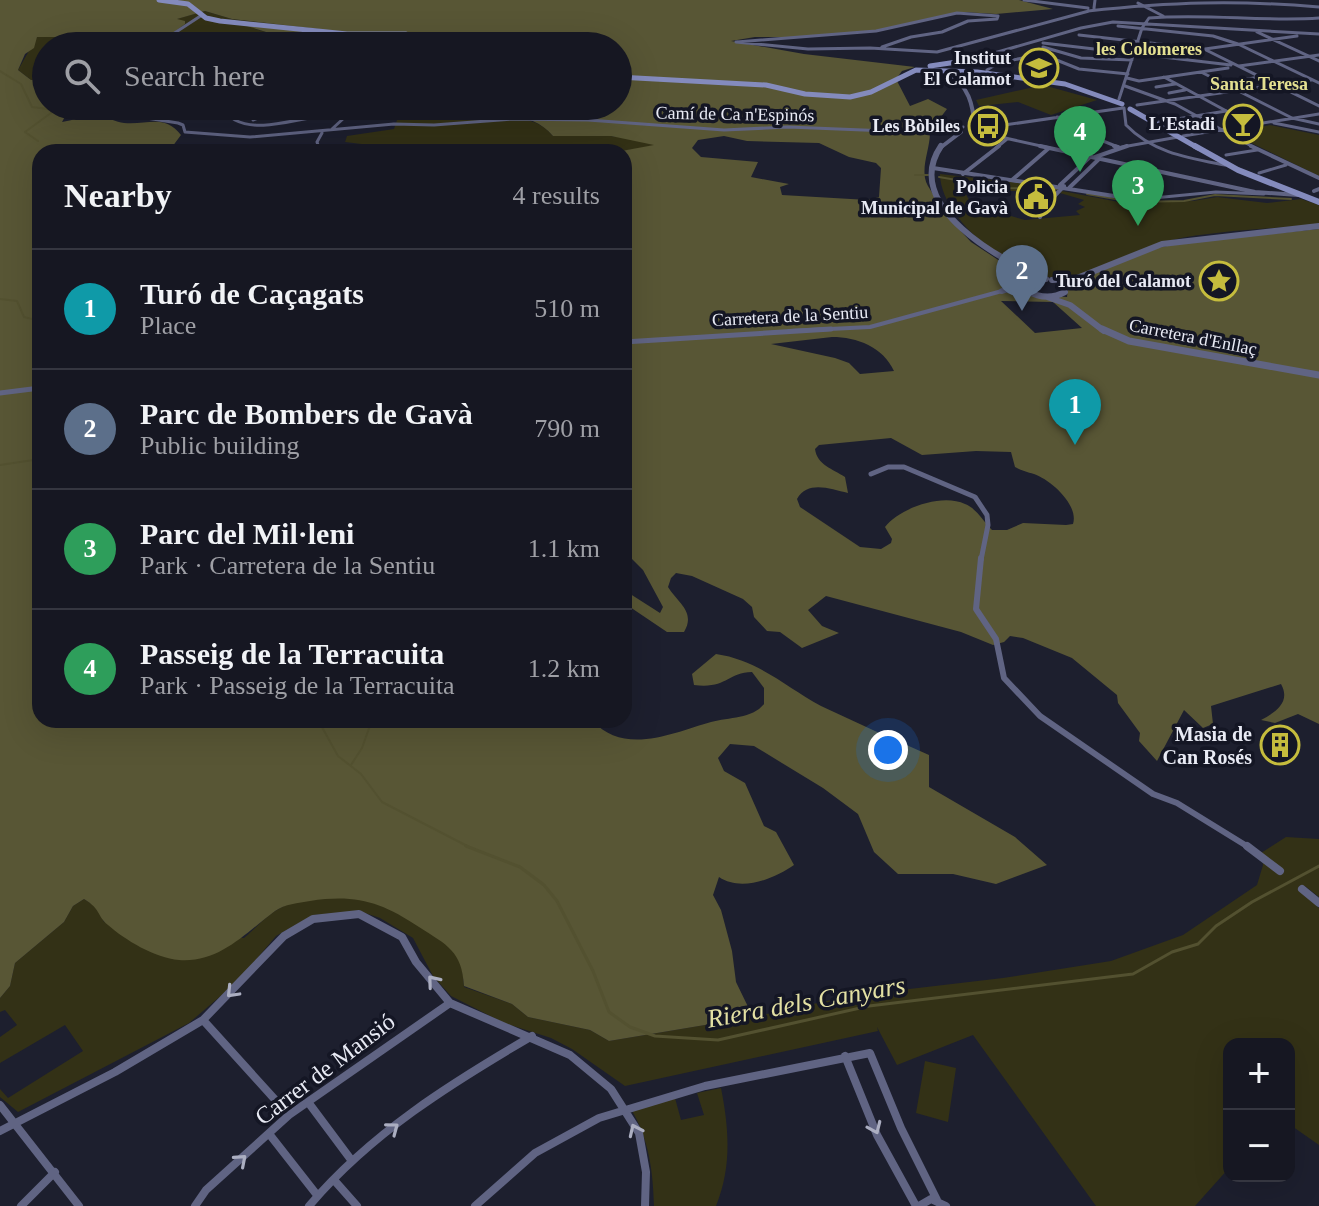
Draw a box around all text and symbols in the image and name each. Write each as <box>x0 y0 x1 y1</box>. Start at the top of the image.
search box <box>32 32 632 120</box>
district label: les Colomeres <box>1096 39 1202 59</box>
school or university icon: Institut El Calamot <box>1018 47 1060 89</box>
place label: Institut El Calamot <box>924 48 1011 89</box>
icon: search <box>60 54 104 98</box>
text: Search here <box>124 59 265 92</box>
district label: Santa Teresa <box>1210 74 1308 94</box>
street label: Camí de Ca n'Espinós <box>655 103 815 125</box>
bar icon: L'Estadi <box>1222 103 1264 145</box>
bus stop icon: Les Bòbiles <box>967 105 1009 147</box>
pin: 4 <box>1054 106 1106 172</box>
place label: L'Estadi <box>1149 114 1215 134</box>
place label: Les Bòbiles <box>872 116 960 136</box>
pin: 3 <box>1112 160 1164 226</box>
public building icon: Policia Municipal de Gavà <box>1015 176 1057 218</box>
text: Nearby <box>64 177 172 214</box>
place label: Policia Municipal de Gavà <box>861 177 1008 218</box>
text: 4 results <box>513 181 600 210</box>
pin: 2 <box>996 245 1048 311</box>
place icon: Turó del Calamot <box>1198 260 1240 302</box>
place label: Turó del Calamot <box>1056 271 1191 291</box>
text: Turó de Caçagats <box>140 277 364 310</box>
text: 1 <box>84 294 97 323</box>
text: 510 m <box>534 294 600 323</box>
street label: Carretera de la Sentiu <box>711 302 869 330</box>
text: Place <box>140 311 196 340</box>
street label: Carretera d'Enllaç <box>1127 315 1259 359</box>
pin: 1 <box>1049 379 1101 445</box>
text: Parc de Bombers de Gavà <box>140 397 473 430</box>
text: 2 <box>84 414 97 443</box>
text: 790 m <box>534 414 600 443</box>
text: Public building <box>140 431 300 460</box>
text: Parc del Mil·leni <box>140 517 354 550</box>
text: 3 <box>84 534 97 563</box>
text: 1.1 km <box>528 534 600 563</box>
text: Park · Carretera de la Sentiu <box>140 551 435 580</box>
text: Passeig de la Terracuita <box>140 637 444 670</box>
text: 4 <box>84 654 97 683</box>
text: 1.2 km <box>528 654 600 683</box>
text: Park · Passeig de la Terracuita <box>140 671 455 700</box>
place label: Masia de Can Rosés <box>1163 723 1252 768</box>
building icon: Masia de Can Rosés <box>1259 724 1301 766</box>
your location <box>868 730 908 770</box>
water label: Riera dels Canyars <box>704 970 907 1034</box>
one-way arrow <box>428 976 443 991</box>
one-way arrow <box>227 983 241 997</box>
street label: Carrer de Mansió <box>250 1008 400 1130</box>
map controls <box>1223 1038 1295 1182</box>
button: + <box>1223 1038 1295 1110</box>
button: − <box>1223 1110 1295 1182</box>
one-way arrow <box>865 1120 881 1134</box>
one-way arrow <box>384 1124 398 1138</box>
one-way arrow <box>629 1124 645 1138</box>
one-way arrow <box>232 1155 247 1170</box>

